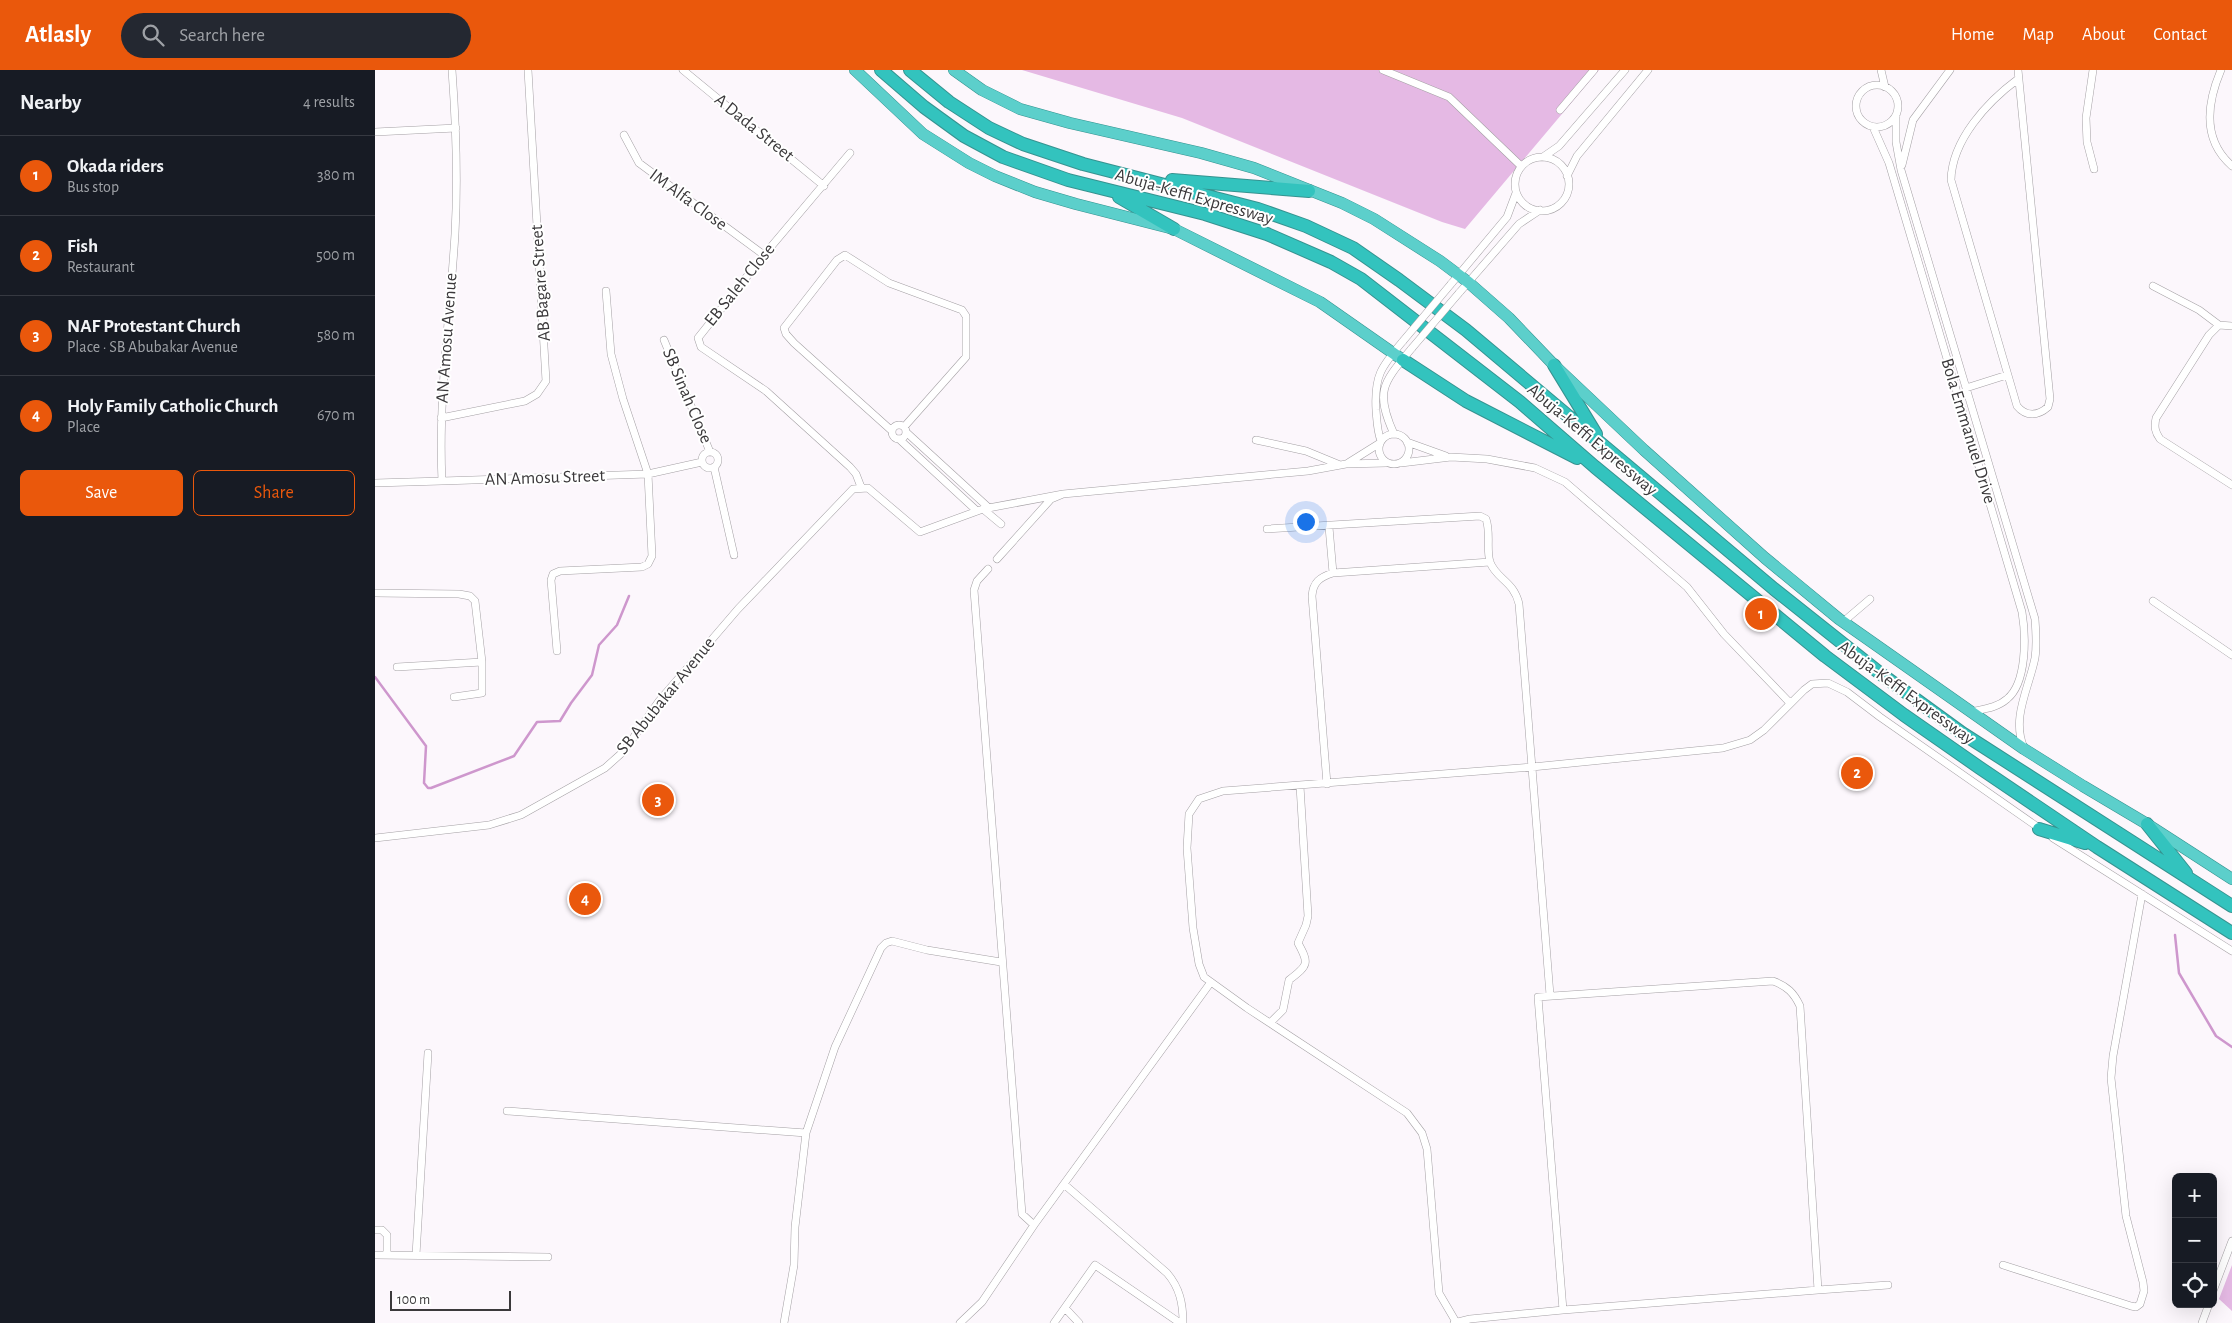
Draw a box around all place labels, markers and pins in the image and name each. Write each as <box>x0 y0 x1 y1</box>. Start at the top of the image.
pin: 1 <box>1745 595 1777 633</box>
pin: 2 <box>1841 754 1873 792</box>
pin: 3 <box>642 781 674 819</box>
pin: 4 <box>569 880 601 918</box>

